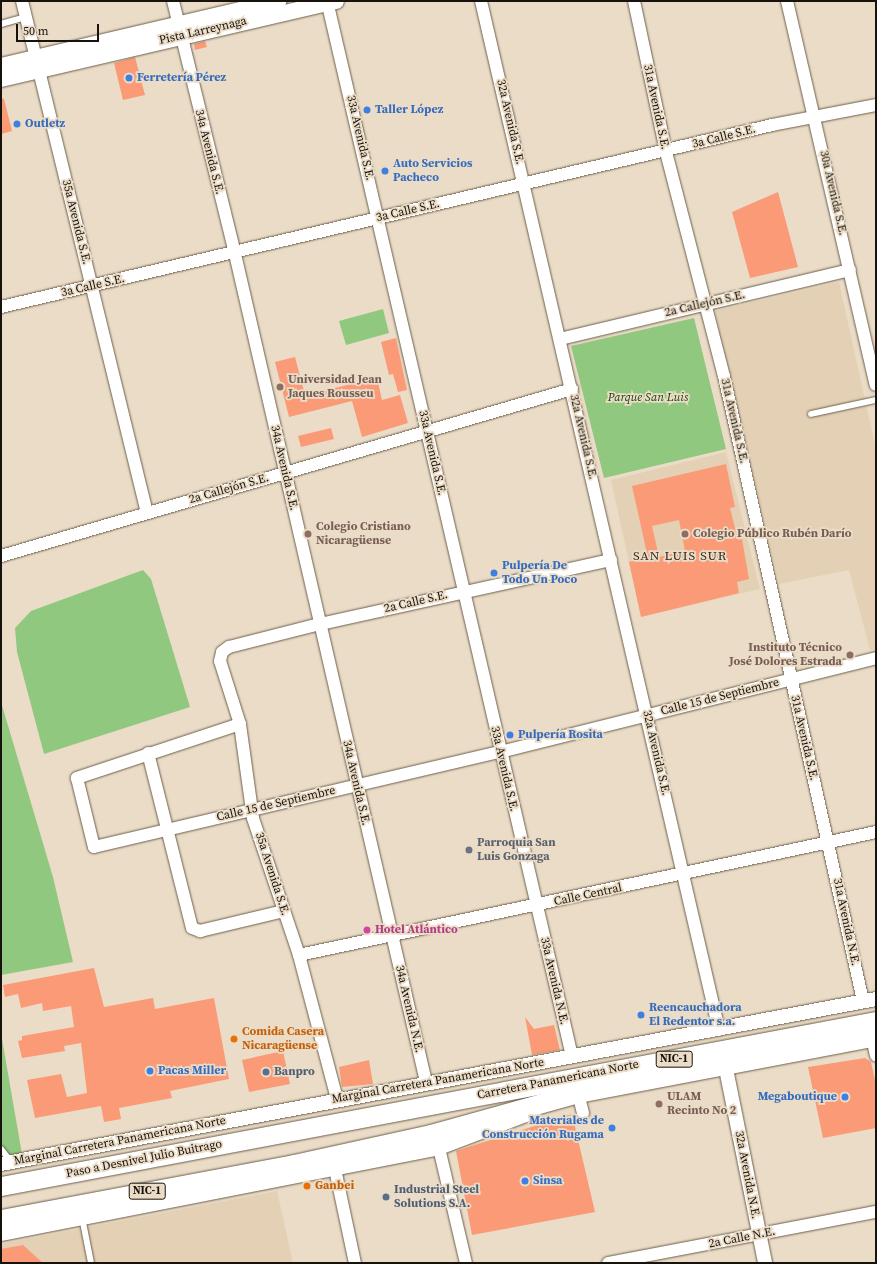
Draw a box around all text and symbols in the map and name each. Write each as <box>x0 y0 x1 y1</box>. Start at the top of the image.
street label: Pista Larreynaga <box>158 14 248 48</box>
scale bar <box>18 16 101 42</box>
text: 50 m <box>23 23 49 39</box>
street label: 31a Avenida S.E. <box>640 63 672 151</box>
place label: Ferretería Pérez <box>137 71 226 85</box>
marker: Ferretería Pérez <box>124 73 134 83</box>
street label: 32a Avenida S.E. <box>493 78 527 166</box>
street label: 33a Avenida S.E. <box>343 94 377 182</box>
place label: Taller López <box>375 103 443 117</box>
marker: Taller López <box>362 105 372 115</box>
street label: 34a Avenida S.E. <box>192 108 226 196</box>
place label: Outletz <box>25 117 65 131</box>
marker: Outletz <box>12 119 22 129</box>
street label: 3a Calle S.E. <box>691 122 757 152</box>
street label: 30a Avenida S.E. <box>816 149 850 237</box>
place label: Auto Servicios Pacheco <box>393 157 472 185</box>
marker: Auto Servicios Pacheco <box>380 166 390 176</box>
street label: 35a Avenida S.E. <box>59 178 93 266</box>
street label: 3a Calle S.E. <box>375 197 441 225</box>
street label: 3a Calle S.E. <box>60 272 126 300</box>
street label: 2a Callejón S.E. <box>663 288 747 320</box>
place label: Universidad Jean Jaques Rousseu <box>288 373 382 401</box>
street label: 31a Avenida S.E. <box>717 377 751 465</box>
marker: Universidad Jean Jaques Rousseu <box>275 382 285 392</box>
park label: Parque San Luis <box>608 391 688 405</box>
street label: 32a Avenida S.E. <box>566 393 600 481</box>
street label: 33a Avenida S.E. <box>415 409 449 497</box>
street label: 34a Avenida S.E. <box>267 424 301 512</box>
street label: 2a Callejón S.E. <box>188 471 270 507</box>
place label: Colegio Cristiano Nicaragüense <box>316 520 411 548</box>
place label: Colegio Público Rubén Darío <box>693 527 852 541</box>
marker: Colegio Cristiano Nicaragüense <box>303 529 313 539</box>
marker: Colegio Público Rubén Darío <box>680 529 690 539</box>
district label: SAN LUIS SUR <box>633 548 727 564</box>
place label: Pulpería De Todo Un Poco <box>502 559 577 587</box>
marker: Pulpería De Todo Un Poco <box>489 568 499 578</box>
street label: 2a Calle S.E. <box>383 588 449 616</box>
place label: Instituto Técnico José Dolores Estrada <box>729 641 842 669</box>
marker: Instituto Técnico José Dolores Estrada <box>845 650 855 660</box>
street label: Calle 15 de Septiembre <box>659 675 781 719</box>
street label: 31a Avenida S.E. <box>787 694 821 782</box>
street label: 32a Avenida S.E. <box>639 709 673 797</box>
street label: 33a Avenida S.E. <box>487 725 521 813</box>
place label: Pulpería Rosita <box>518 728 603 742</box>
marker: Pulpería Rosita <box>505 730 515 740</box>
street label: 34a Avenida S.E. <box>339 739 373 827</box>
street label: Calle 15 de Septiembre <box>215 783 337 825</box>
street label: 35a Avenida S.E. <box>252 830 292 918</box>
place label: Parroquia San Luis Gonzaga <box>477 836 556 864</box>
marker: Parroquia San Luis Gonzaga <box>464 845 474 855</box>
street label: 31a Avenida N.E. <box>830 877 862 967</box>
street label: Calle Central <box>553 881 623 909</box>
place label: Hotel Atlántico <box>375 923 458 937</box>
marker: Hotel Atlántico <box>362 925 372 935</box>
street label: 33a Avenida N.E. <box>537 936 571 1026</box>
street label: 34a Avenida N.E. <box>392 964 426 1054</box>
place label: Reencauchadora El Redentor s.a. <box>649 1001 742 1029</box>
marker: Reencauchadora El Redentor s.a. <box>636 1010 646 1020</box>
place label: Comida Casera Nicaragüense <box>242 1025 324 1053</box>
marker: Comida Casera Nicaragüense <box>229 1034 239 1044</box>
road number: NIC-1 <box>655 1050 693 1068</box>
street label: Marginal Carretera Panamericana Norte <box>331 1055 545 1107</box>
street label: Carretera Panamericana Norte <box>476 1057 640 1103</box>
place label: Pacas Miller <box>158 1064 226 1078</box>
place label: Banpro <box>274 1065 315 1079</box>
marker: Pacas Miller <box>145 1066 155 1076</box>
marker: Banpro <box>261 1067 271 1077</box>
place label: ULAM Recinto No 2 <box>667 1090 736 1118</box>
place label: Megaboutique <box>758 1090 837 1104</box>
marker: Megaboutique <box>840 1092 850 1102</box>
marker: ULAM Recinto No 2 <box>654 1099 664 1109</box>
street label: Marginal Carretera Panamericana Norte <box>13 1113 227 1169</box>
place label: Materiales de Construcción Rugama <box>482 1114 604 1142</box>
marker: Materiales de Construcción Rugama <box>607 1123 617 1133</box>
street label: 32a Avenida N.E. <box>731 1130 763 1220</box>
street label: Paso a Desnivel Julio Buitrago <box>65 1137 223 1181</box>
place label: Sinsa <box>533 1174 562 1188</box>
marker: Sinsa <box>520 1176 530 1186</box>
place label: Ganbei <box>315 1179 354 1193</box>
marker: Ganbei <box>302 1181 312 1191</box>
road number: NIC-1 <box>128 1182 166 1200</box>
place label: Industrial Steel Solutions S.A. <box>394 1183 479 1211</box>
marker: Industrial Steel Solutions S.A. <box>381 1192 391 1202</box>
street label: 2a Calle N.E. <box>707 1224 777 1252</box>

